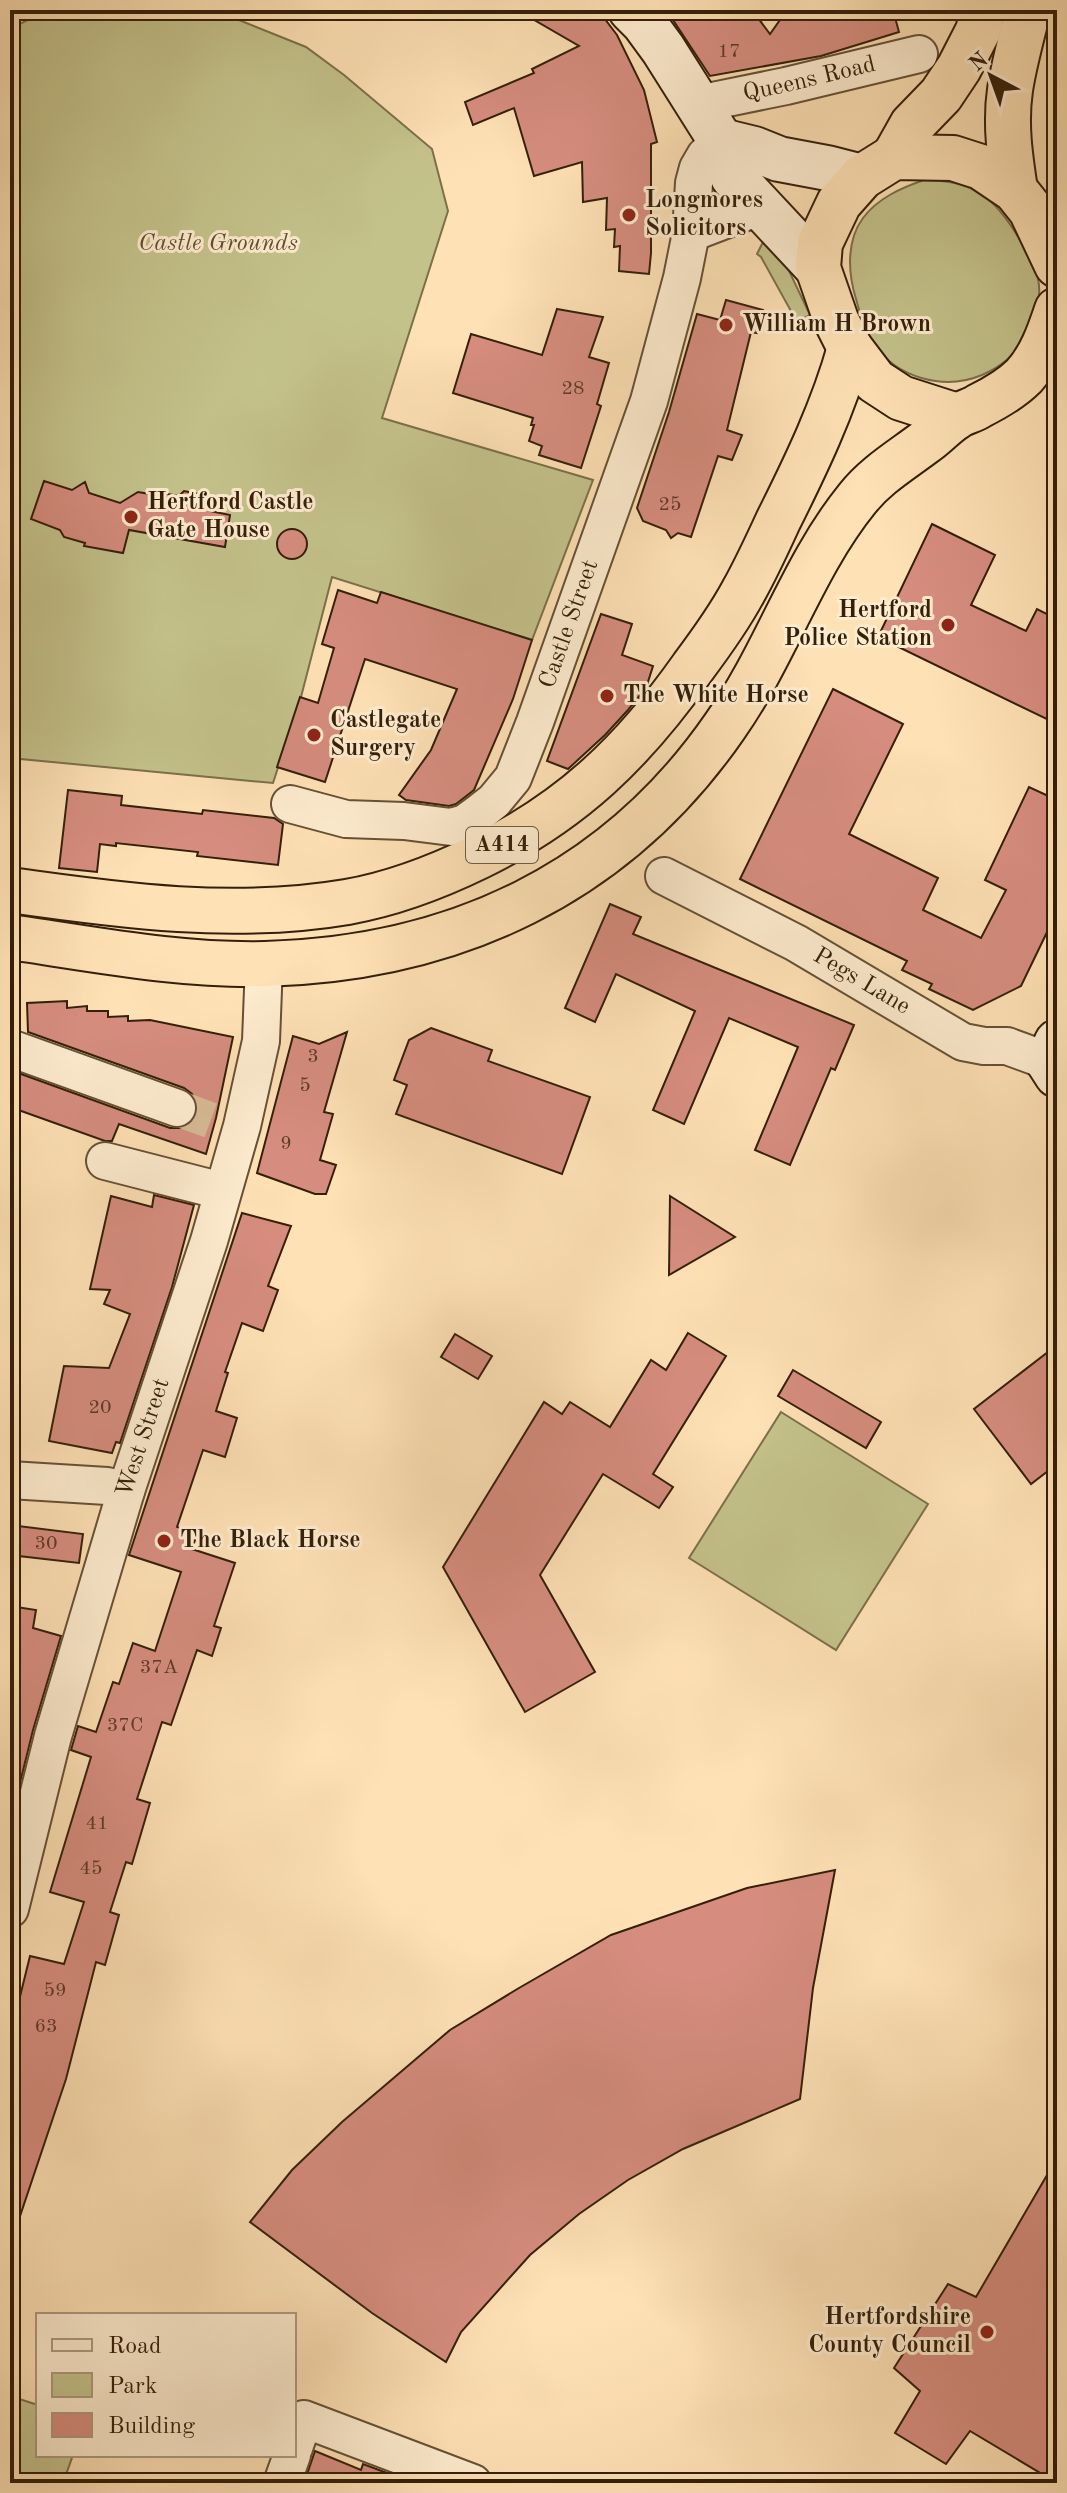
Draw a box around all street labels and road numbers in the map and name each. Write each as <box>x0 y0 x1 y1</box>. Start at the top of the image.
street label: Queens Road <box>741 53 878 106</box>
street label: Castle Street <box>536 557 604 692</box>
road number: A414 <box>466 827 538 863</box>
street label: Pegs Lane <box>809 944 914 1020</box>
street label: West Street <box>113 1375 175 1500</box>

